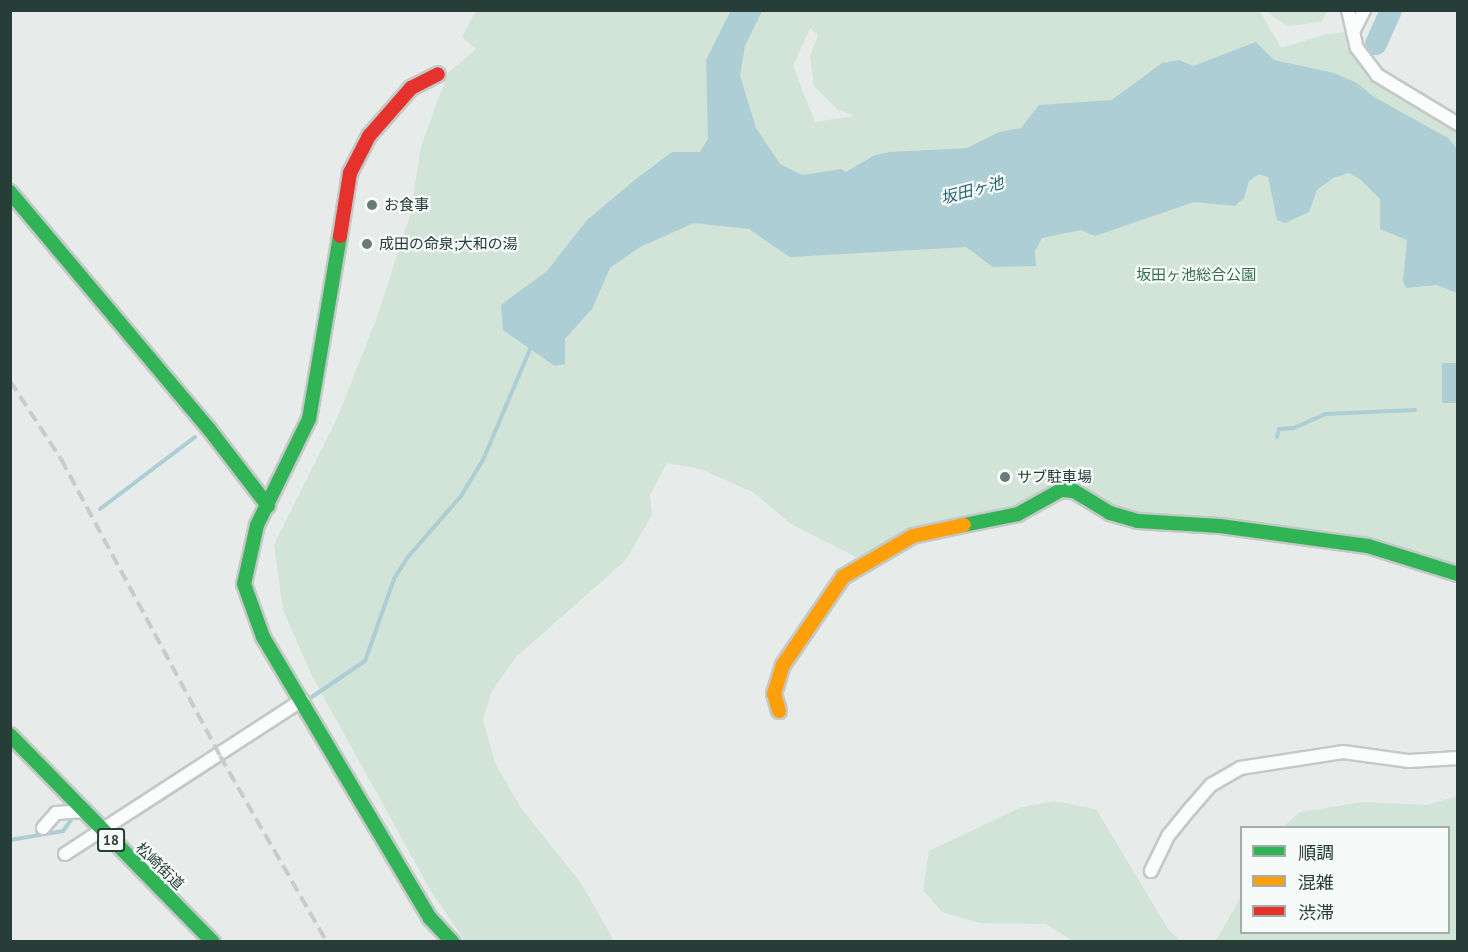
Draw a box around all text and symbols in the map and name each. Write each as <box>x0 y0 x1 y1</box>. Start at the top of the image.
water label: 坂田ヶ池 <box>939 172 1005 208</box>
place label: お食事 <box>384 196 429 214</box>
marker: お食事 <box>365 198 379 212</box>
place label: 成田の命泉;大和の湯 <box>379 235 518 253</box>
marker: 成田の命泉;大和の湯 <box>360 237 374 251</box>
park label: 坂田ヶ池総合公園 <box>1136 266 1256 284</box>
place label: サブ駐車場 <box>1017 468 1092 486</box>
marker: サブ駐車場 <box>998 470 1012 484</box>
legend <box>1240 826 1450 934</box>
road number: 18 <box>96 829 126 851</box>
street label: 松崎街道 <box>132 839 188 893</box>
text: 順調 <box>1298 841 1334 864</box>
text: 混雑 <box>1298 871 1334 894</box>
text: 渋滞 <box>1298 901 1334 924</box>

